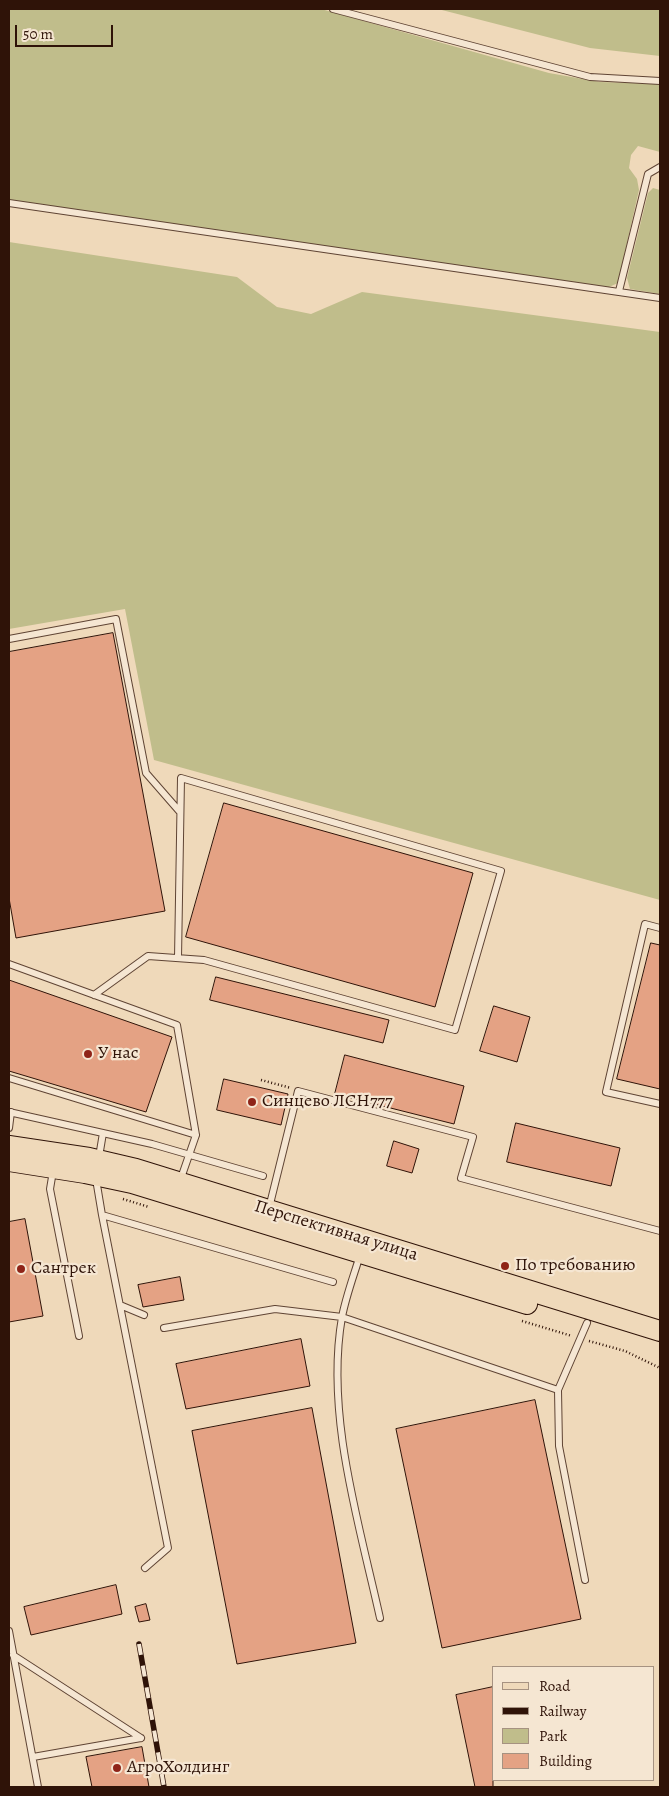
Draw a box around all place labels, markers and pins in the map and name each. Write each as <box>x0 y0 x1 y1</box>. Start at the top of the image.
place label: У нас <box>98 1043 139 1065</box>
marker: У нас <box>82 1048 94 1060</box>
place label: Синцево ЛСН777 <box>262 1091 393 1113</box>
marker: Синцево ЛСН777 <box>246 1096 258 1108</box>
place label: По требованию <box>515 1255 635 1277</box>
place label: Сантрек <box>31 1258 96 1280</box>
marker: По требованию <box>499 1260 511 1272</box>
marker: Сантрек <box>15 1263 27 1275</box>
place label: АгроХолдинг <box>127 1757 229 1779</box>
marker: АгроХолдинг <box>111 1762 123 1774</box>

